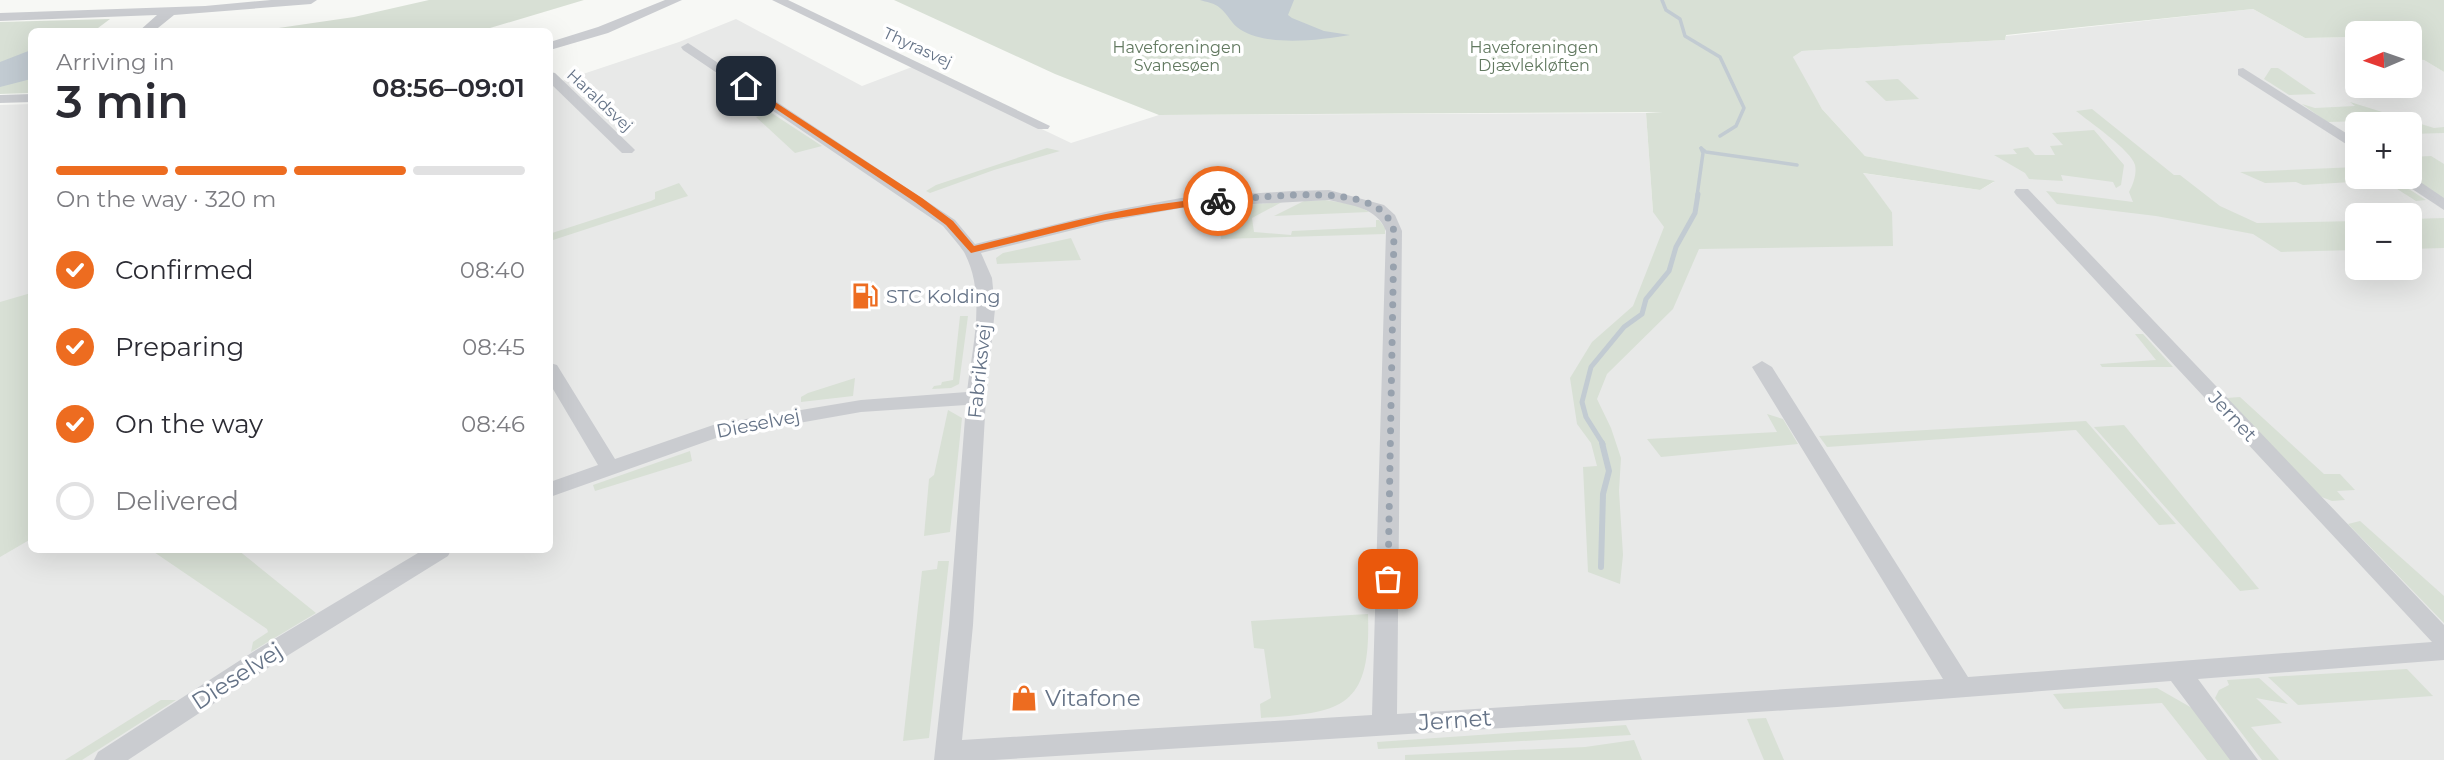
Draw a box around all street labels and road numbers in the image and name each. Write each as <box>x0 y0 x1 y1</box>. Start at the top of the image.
street label: Thyrasvej <box>880 23 955 72</box>
street label: Haraldsvej <box>563 65 636 136</box>
street label: Fabriksvej <box>963 323 996 419</box>
street label: Jernet <box>2203 386 2262 447</box>
street label: Dieselvej <box>714 404 802 443</box>
street label: Dieselvej <box>186 636 288 716</box>
street label: Jernet <box>1416 703 1493 737</box>

